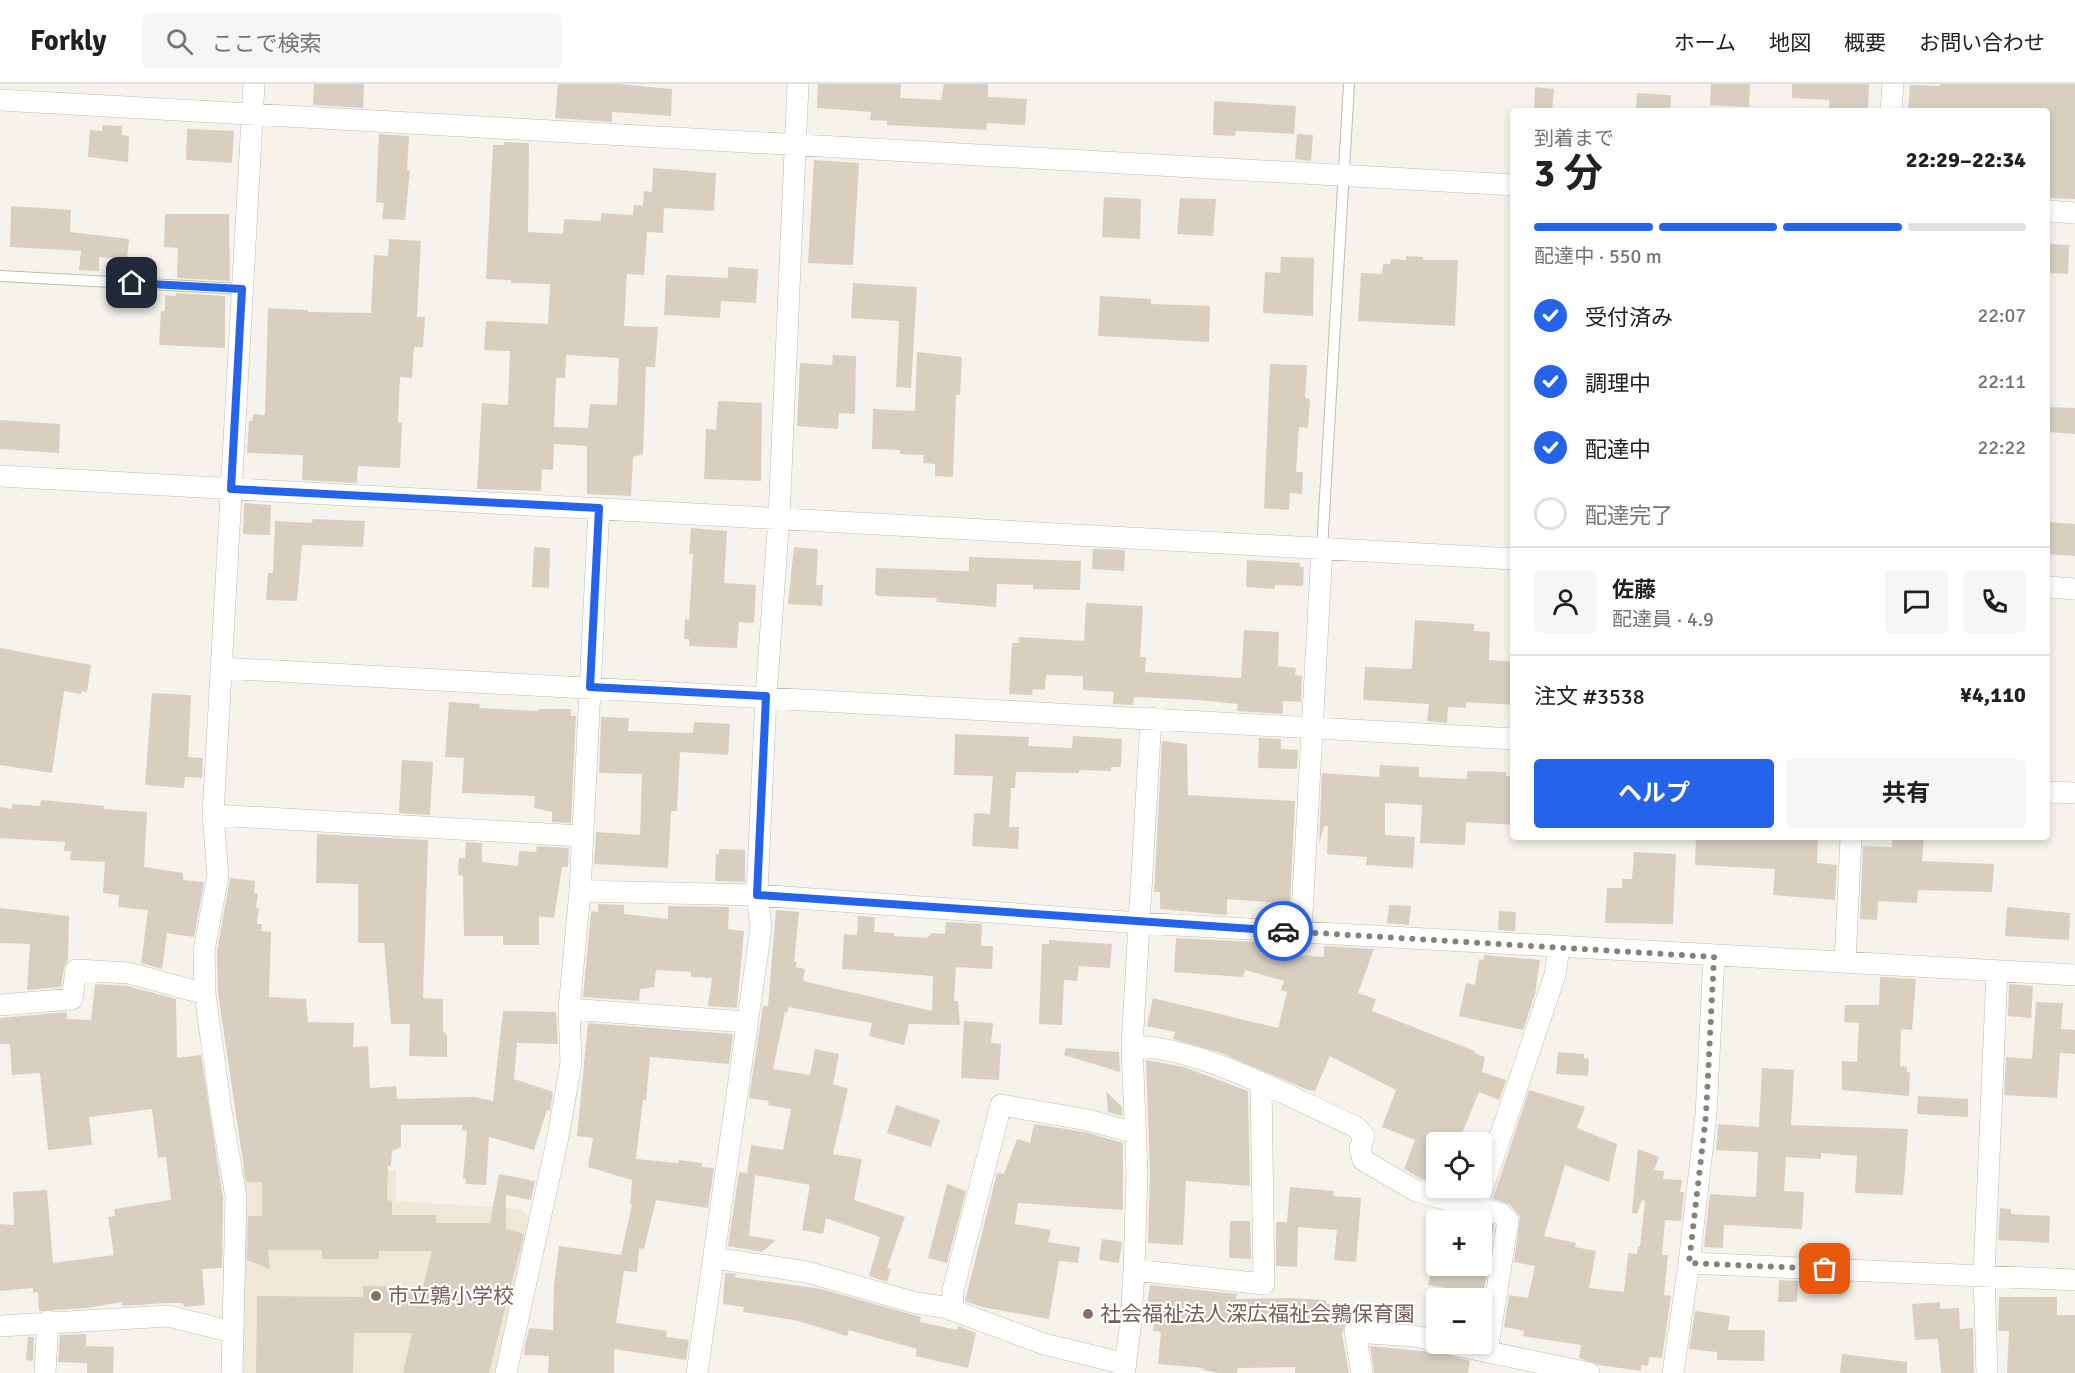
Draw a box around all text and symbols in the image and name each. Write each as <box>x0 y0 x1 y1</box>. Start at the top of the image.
search box <box>142 14 562 68</box>
text: Forkly <box>30 24 106 58</box>
icon: search <box>163 25 196 58</box>
text: ここで検索 <box>211 30 321 57</box>
text: ホーム <box>1674 30 1736 56</box>
text: 地図 <box>1769 30 1811 56</box>
text: 概要 <box>1844 30 1886 56</box>
text: お問い合わせ <box>1919 30 2045 56</box>
text: 到着まで <box>1534 126 1614 151</box>
text: 22:29–22:34 <box>1906 146 2026 173</box>
text: 3 分 <box>1534 149 1603 197</box>
text: 配達中 · 550 m <box>1534 244 1662 269</box>
pin <box>106 257 157 308</box>
icon: home <box>115 266 148 299</box>
icon: check <box>1534 299 1567 332</box>
text: 22:07 <box>1977 303 2026 328</box>
text: 受付済み <box>1585 304 1673 331</box>
icon: check <box>1534 365 1567 398</box>
text: 22:11 <box>1977 369 2026 394</box>
text: 調理中 <box>1585 370 1651 397</box>
icon: check <box>1534 431 1567 464</box>
text: 22:22 <box>1977 435 2026 460</box>
text: 配達中 <box>1585 436 1651 463</box>
text: 配達完了 <box>1585 502 1673 529</box>
button: person <box>1534 570 1597 633</box>
button: chat <box>1885 570 1948 633</box>
button: phone <box>1963 570 2026 633</box>
text: 佐藤 <box>1612 576 1656 603</box>
text: 配達員 · 4.9 <box>1612 607 1714 632</box>
text: ¥4,110 <box>1960 681 2026 708</box>
text: 注文 #3538 <box>1534 683 1645 710</box>
button: ヘルプ <box>1534 759 1774 828</box>
button: 共有 <box>1786 759 2026 828</box>
courier <box>1253 901 1313 961</box>
icon: car <box>1267 915 1300 948</box>
map controls <box>1426 1132 1492 1354</box>
button: locate <box>1426 1132 1492 1198</box>
button: + <box>1426 1210 1492 1276</box>
pin <box>1799 1243 1850 1294</box>
icon: bag <box>1808 1252 1841 1285</box>
place label: 市立鶉小学校 <box>388 1283 514 1309</box>
button: − <box>1426 1288 1492 1354</box>
marker: 市立鶉小学校 <box>369 1289 383 1303</box>
place label: 社会福祉法人深広福祉会鶉保育園 <box>1100 1301 1415 1327</box>
marker: 社会福祉法人深広福祉会鶉保育園 <box>1081 1307 1095 1321</box>

